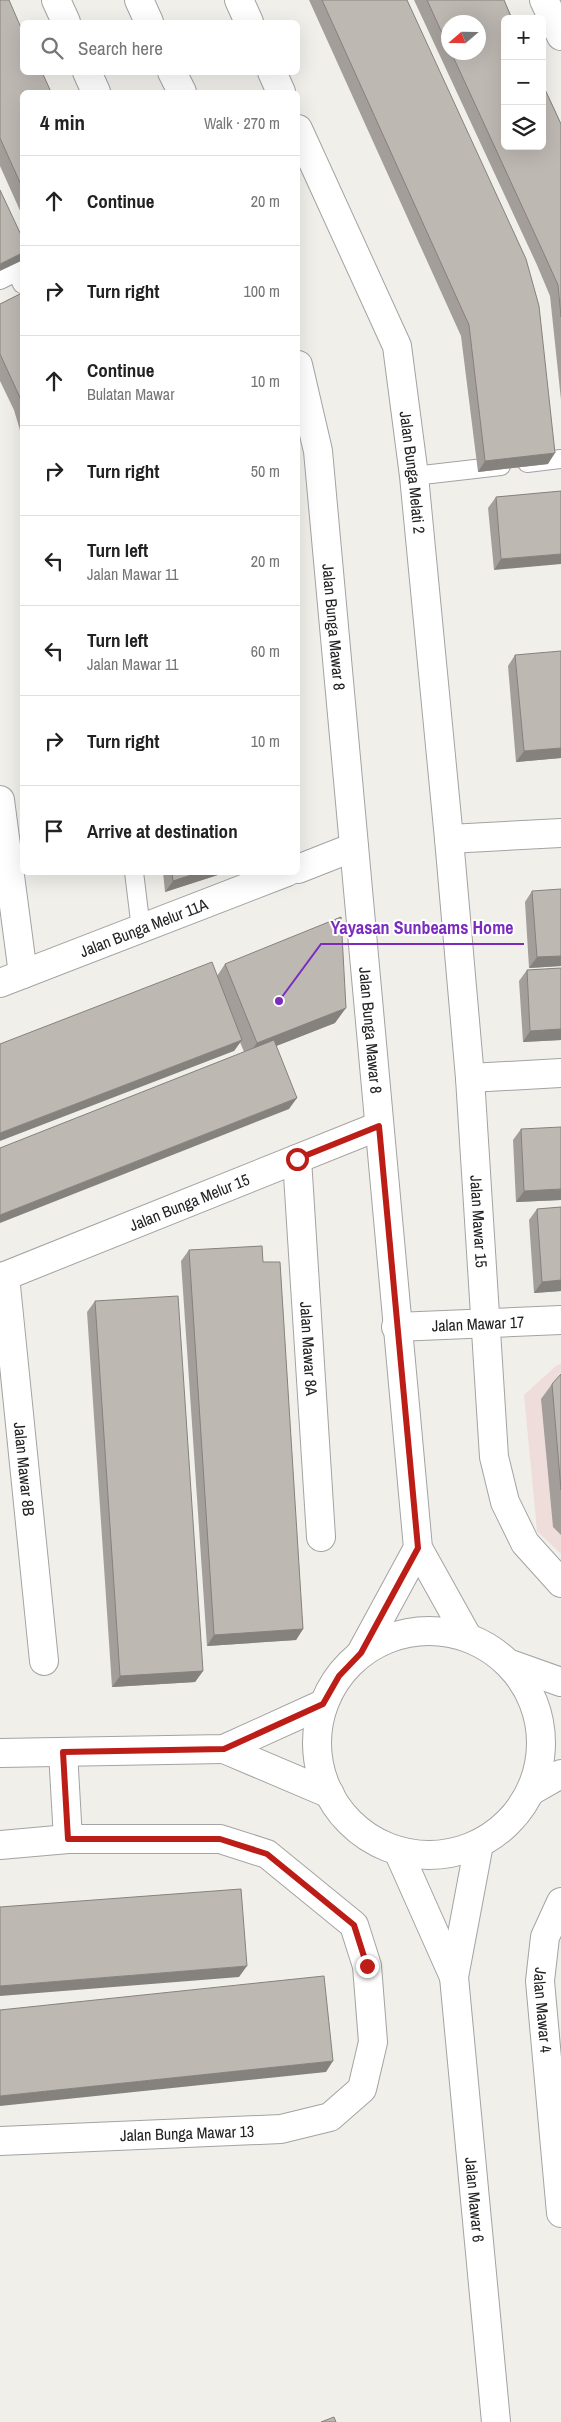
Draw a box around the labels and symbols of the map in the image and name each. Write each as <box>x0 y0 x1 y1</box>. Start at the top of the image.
north arrow <box>441 15 486 60</box>
street label: Jalan Bunga Melati 2 <box>395 410 431 535</box>
street label: Jalan Bunga Mawar 8 <box>317 563 351 691</box>
street label: Jalan Bunga Melur 11A <box>76 893 211 962</box>
callout: Yayasan Sunbeams Home <box>321 911 524 944</box>
text: Yayasan Sunbeams Home <box>331 915 513 940</box>
street label: Jalan Bunga Mawar 8 <box>354 966 388 1095</box>
route start <box>286 1148 309 1171</box>
street label: Jalan Bunga Melur 15 <box>126 1168 253 1236</box>
street label: Jalan Mawar 15 <box>465 1175 493 1268</box>
street label: Jalan Mawar 8A <box>295 1301 323 1397</box>
street label: Jalan Mawar 17 <box>431 1311 525 1336</box>
street label: Jalan Mawar 8B <box>9 1421 40 1517</box>
route end <box>356 1955 379 1978</box>
street label: Jalan Mawar 4 <box>529 1966 557 2054</box>
street label: Jalan Bunga Mawar 13 <box>120 2120 254 2146</box>
street label: Jalan Mawar 6 <box>460 2156 490 2243</box>

